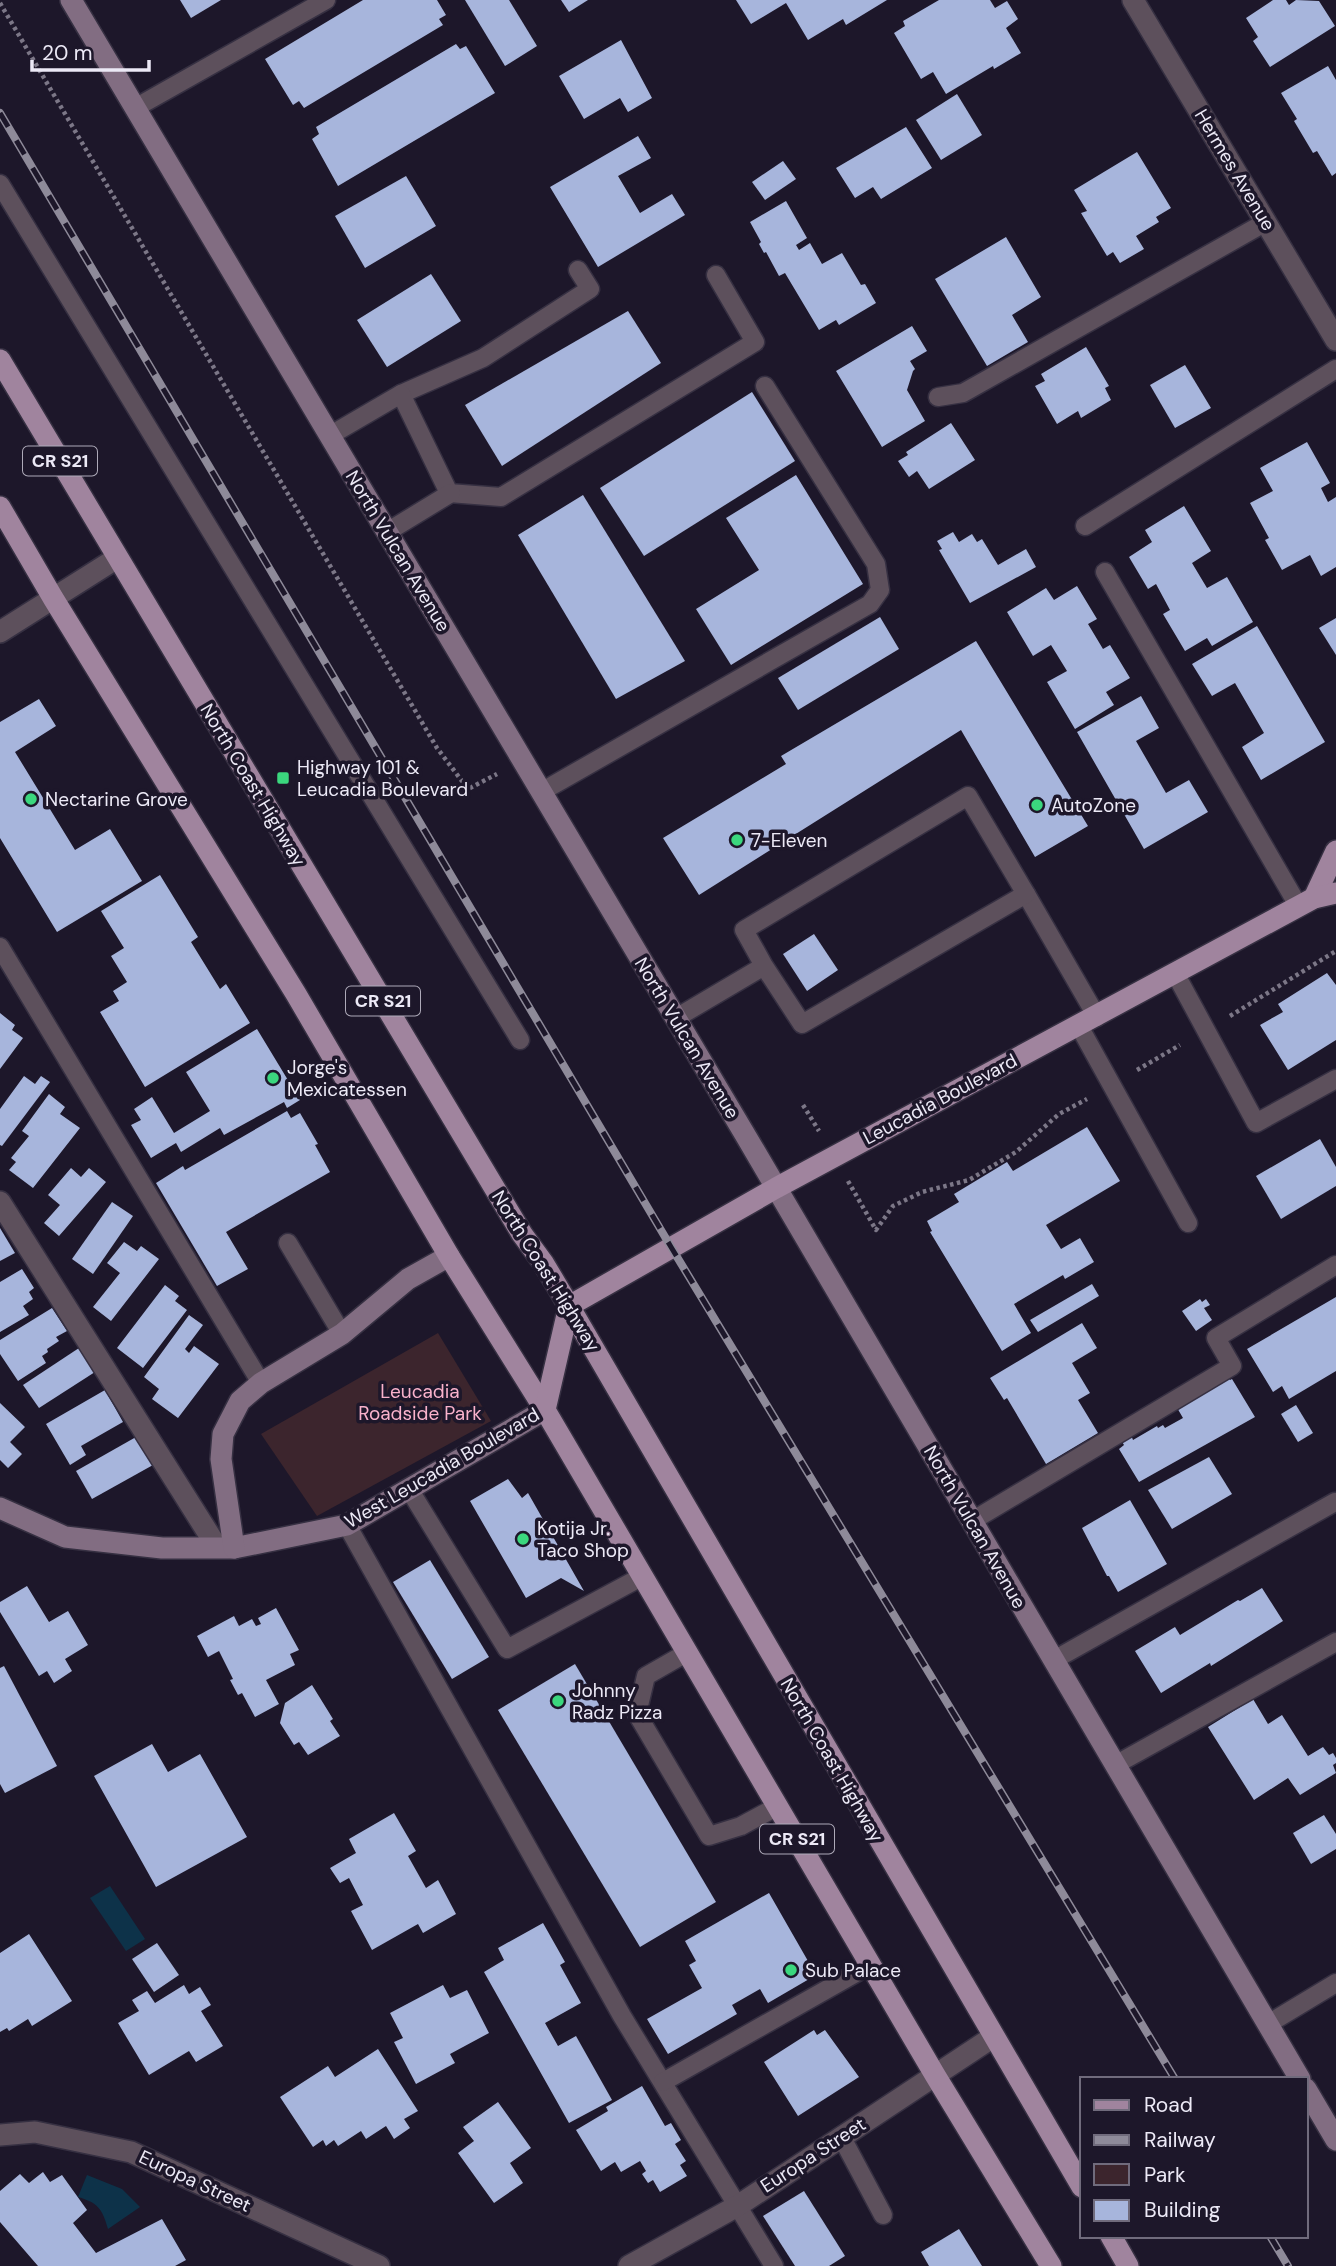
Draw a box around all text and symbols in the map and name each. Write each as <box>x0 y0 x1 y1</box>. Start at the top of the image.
scale bar <box>32 28 149 72</box>
text: 20 m <box>42 39 93 67</box>
street label: Hermes Avenue <box>1189 105 1281 235</box>
road number: CR S21 <box>23 447 97 476</box>
street label: North Vulcan Avenue <box>340 466 456 636</box>
street label: North Coast Highway <box>195 699 312 871</box>
place label: Highway 101 & Leucadia Boulevard <box>297 755 468 802</box>
marker: Highway 101 & Leucadia Boulevard <box>275 770 291 786</box>
place label: Nectarine Grove <box>45 787 188 812</box>
marker: Nectarine Grove <box>23 791 39 807</box>
place label: AutoZone <box>1051 793 1136 818</box>
marker: AutoZone <box>1029 797 1045 813</box>
place label: 7-Eleven <box>751 828 827 853</box>
marker: 7-Eleven <box>729 832 745 848</box>
street label: North Vulcan Avenue <box>629 953 745 1123</box>
road number: CR S21 <box>346 986 420 1016</box>
street label: Leucadia Boulevard <box>859 1048 1021 1150</box>
place label: Jorge's Mexicatessen <box>287 1055 407 1102</box>
marker: Jorge's Mexicatessen <box>265 1070 281 1086</box>
street label: North Coast Highway <box>486 1186 606 1357</box>
park label: Leucadia Roadside Park <box>358 1379 482 1426</box>
street label: West Leucadia Boulevard <box>340 1402 544 1534</box>
street label: North Vulcan Avenue <box>918 1441 1032 1613</box>
place label: Kotija Jr. Taco Shop <box>537 1516 629 1563</box>
marker: Kotija Jr. Taco Shop <box>515 1531 531 1547</box>
street label: North Coast Highway <box>775 1673 889 1847</box>
place label: Johnny Radz Pizza <box>572 1678 662 1725</box>
marker: Johnny Radz Pizza <box>550 1693 566 1709</box>
road number: CR S21 <box>760 1825 834 1854</box>
place label: Sub Palace <box>805 1958 901 1983</box>
marker: Sub Palace <box>783 1962 799 1978</box>
legend <box>1080 2077 1308 2238</box>
text: Road <box>1144 2091 1193 2119</box>
street label: Europa Street <box>756 2112 870 2198</box>
text: Railway <box>1144 2126 1216 2154</box>
street label: Europa Street <box>135 2144 255 2218</box>
text: Park <box>1144 2161 1186 2189</box>
text: Building <box>1144 2196 1221 2224</box>

